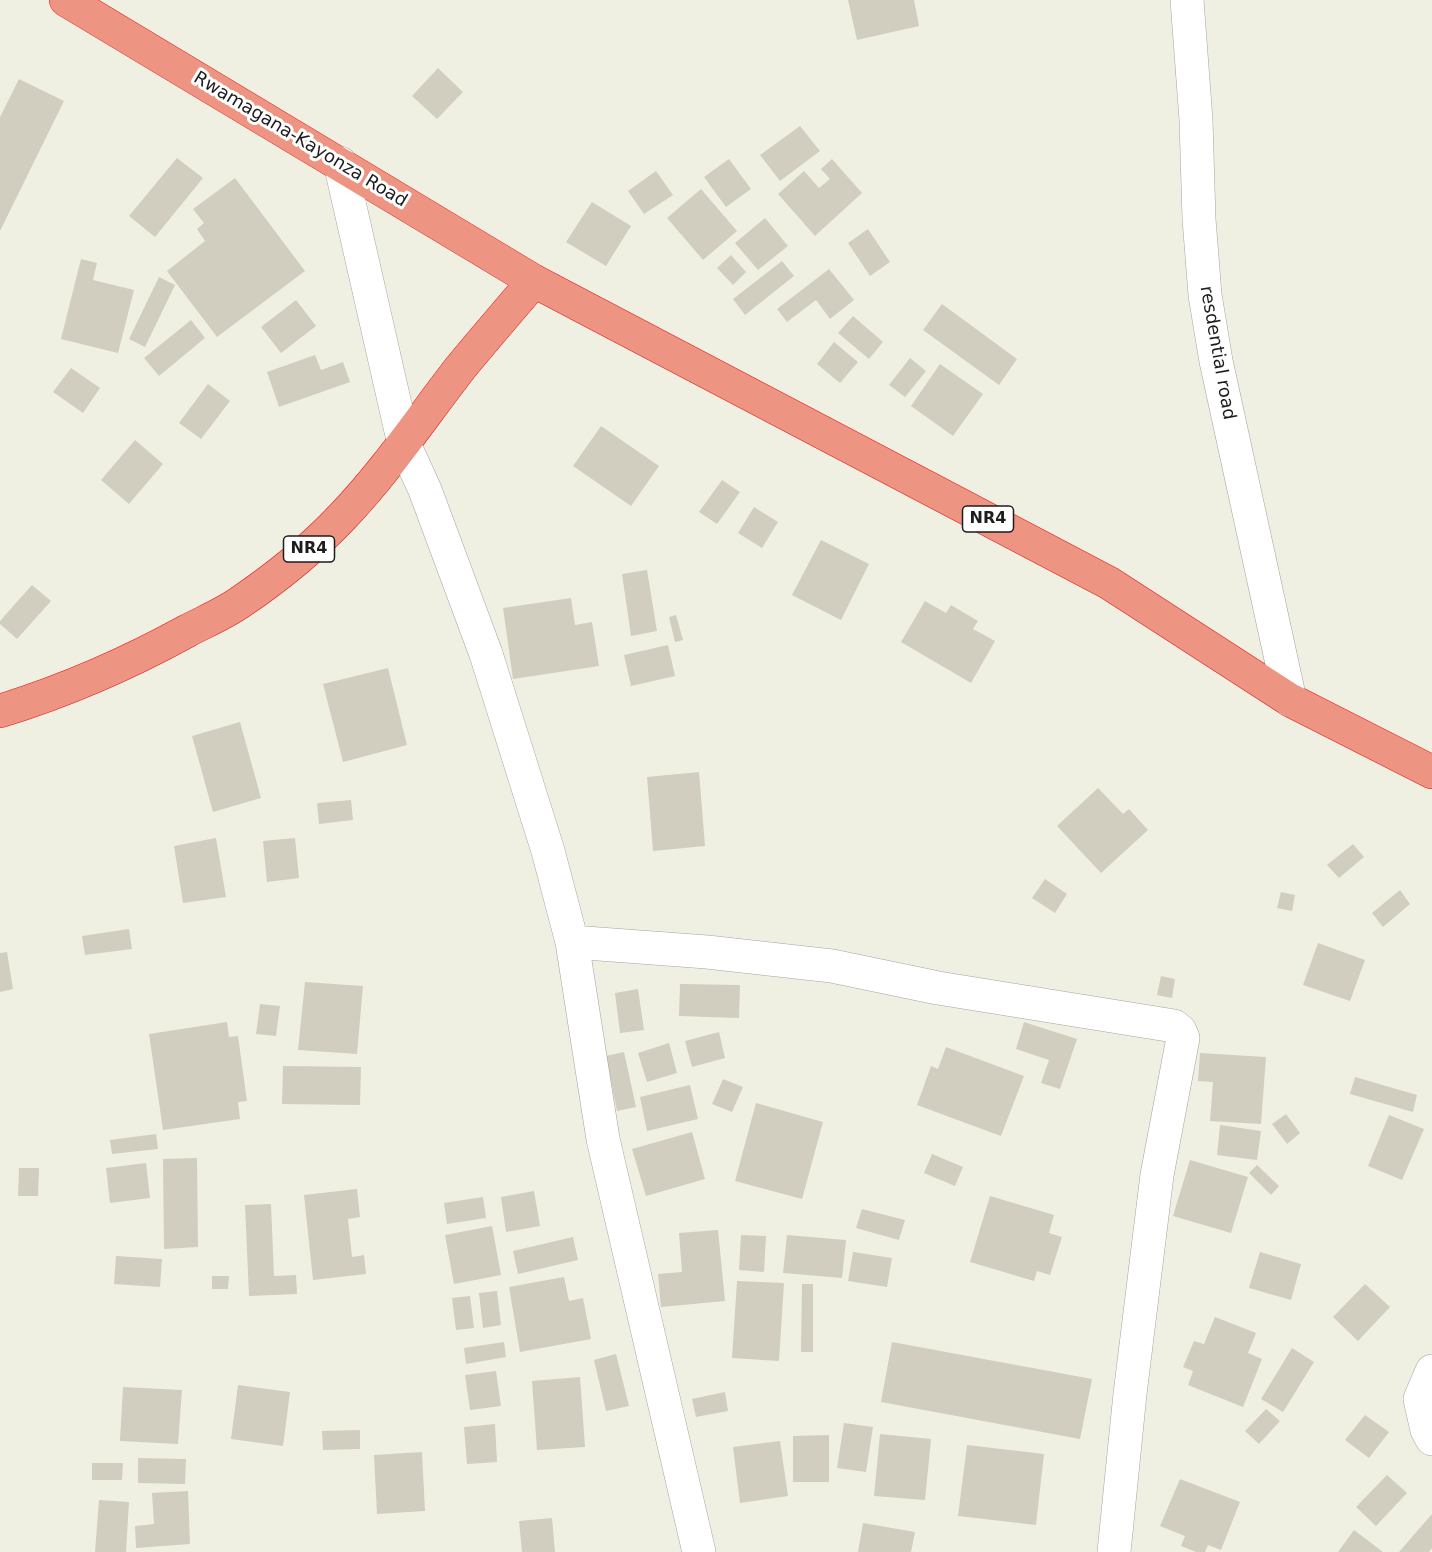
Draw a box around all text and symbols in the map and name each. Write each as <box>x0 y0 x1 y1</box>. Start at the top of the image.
street label: Rwamagana-Kayonza Road <box>189 68 411 212</box>
street label: resdential road <box>1195 284 1239 422</box>
road number: NR4 <box>962 506 1014 532</box>
road number: NR4 <box>284 536 334 562</box>

